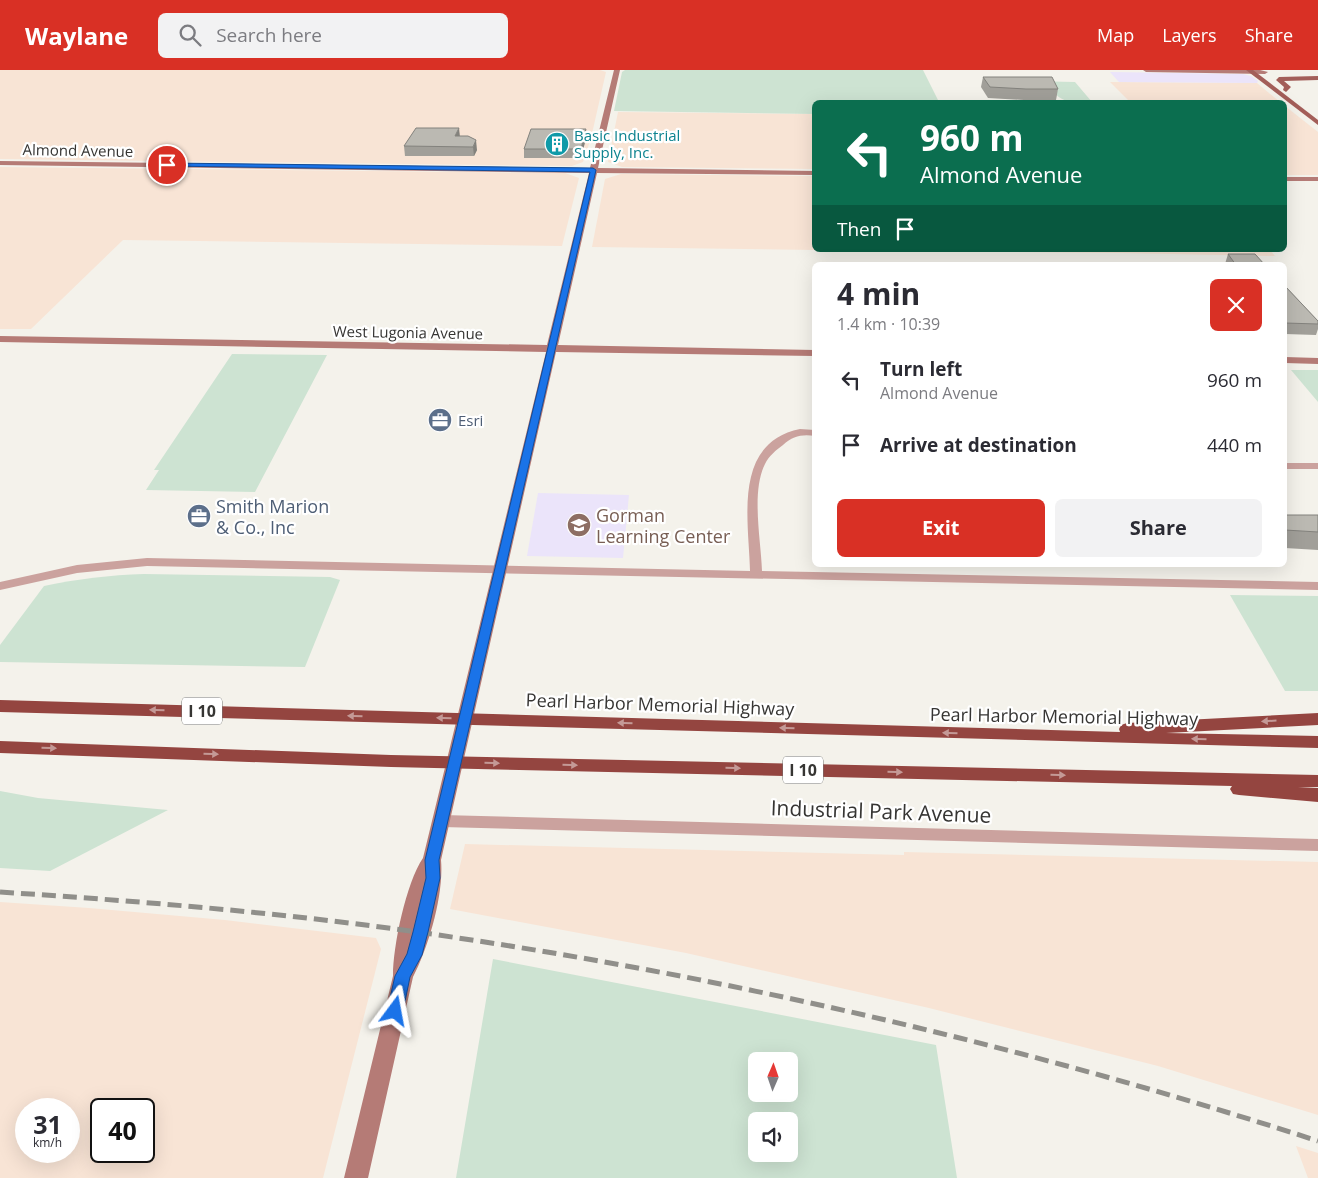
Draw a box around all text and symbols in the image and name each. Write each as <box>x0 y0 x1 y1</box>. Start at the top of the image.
search box <box>158 13 508 58</box>
text: Waylane <box>25 19 128 52</box>
icon: search <box>176 21 204 49</box>
text: Search here <box>216 22 322 48</box>
text: Map <box>1097 23 1134 47</box>
text: Layers <box>1162 23 1217 47</box>
text: Share <box>1245 23 1293 47</box>
text: 960 m <box>920 114 1024 161</box>
icon: left <box>837 120 902 185</box>
place label: Basic Industrial Supply, Inc. <box>574 125 680 162</box>
building icon: Basic Industrial Supply, Inc. <box>544 131 570 157</box>
street label: Almond Avenue <box>22 139 134 161</box>
pin <box>146 144 188 186</box>
icon: arrive <box>153 151 181 179</box>
text: Almond Avenue <box>920 159 1082 189</box>
icon: arrive <box>891 215 919 243</box>
text: Then <box>837 216 881 242</box>
text: 4 min <box>837 273 920 314</box>
button: close <box>1210 279 1262 331</box>
text: 1.4 km · 10:39 <box>837 313 940 335</box>
street label: West Lugonia Avenue <box>333 321 483 343</box>
text: Turn left <box>880 356 962 382</box>
icon: left <box>837 366 865 394</box>
text: 960 m <box>1207 367 1262 393</box>
text: Almond Avenue <box>880 382 998 404</box>
office icon: Esri <box>427 407 453 433</box>
place label: Esri <box>458 410 483 430</box>
icon: arrive <box>837 431 865 459</box>
text: Arrive at destination <box>880 432 1077 458</box>
text: 440 m <box>1207 432 1262 458</box>
place label: Smith Marion & Co., Inc <box>216 494 329 539</box>
button: Exit <box>837 499 1045 557</box>
button: Share <box>1055 499 1262 557</box>
office icon: Smith Marion & Co., Inc <box>186 503 212 529</box>
place label: Gorman Learning Center <box>596 503 731 548</box>
school or university icon: Gorman Learning Center <box>566 512 592 538</box>
street label: Pearl Harbor Memorial Highway <box>525 687 796 721</box>
road number: I 10 <box>182 697 222 724</box>
street label: Pearl Harbor Memorial Highway <box>930 702 1199 730</box>
one-way arrow <box>149 706 165 714</box>
one-way arrow <box>346 711 362 719</box>
one-way arrow <box>436 714 452 722</box>
one-way arrow <box>1261 718 1277 726</box>
one-way arrow <box>616 719 632 727</box>
one-way arrow <box>779 724 795 732</box>
one-way arrow <box>941 729 957 737</box>
one-way arrow <box>1191 735 1207 743</box>
one-way arrow <box>41 745 57 753</box>
one-way arrow <box>203 751 219 759</box>
road number: I 10 <box>783 756 823 784</box>
one-way arrow <box>485 759 501 767</box>
one-way arrow <box>563 761 579 769</box>
one-way arrow <box>725 765 741 773</box>
one-way arrow <box>888 768 904 776</box>
one-way arrow <box>1050 772 1066 780</box>
street label: Industrial Park Avenue <box>770 793 992 829</box>
position arrow <box>368 984 420 1036</box>
north arrow <box>748 1052 798 1102</box>
map controls <box>748 1052 798 1162</box>
speed limit sign: 40 <box>90 1098 155 1163</box>
text: 31 <box>33 1107 62 1141</box>
button: sound <box>748 1112 798 1162</box>
text: km/h <box>33 1134 62 1151</box>

